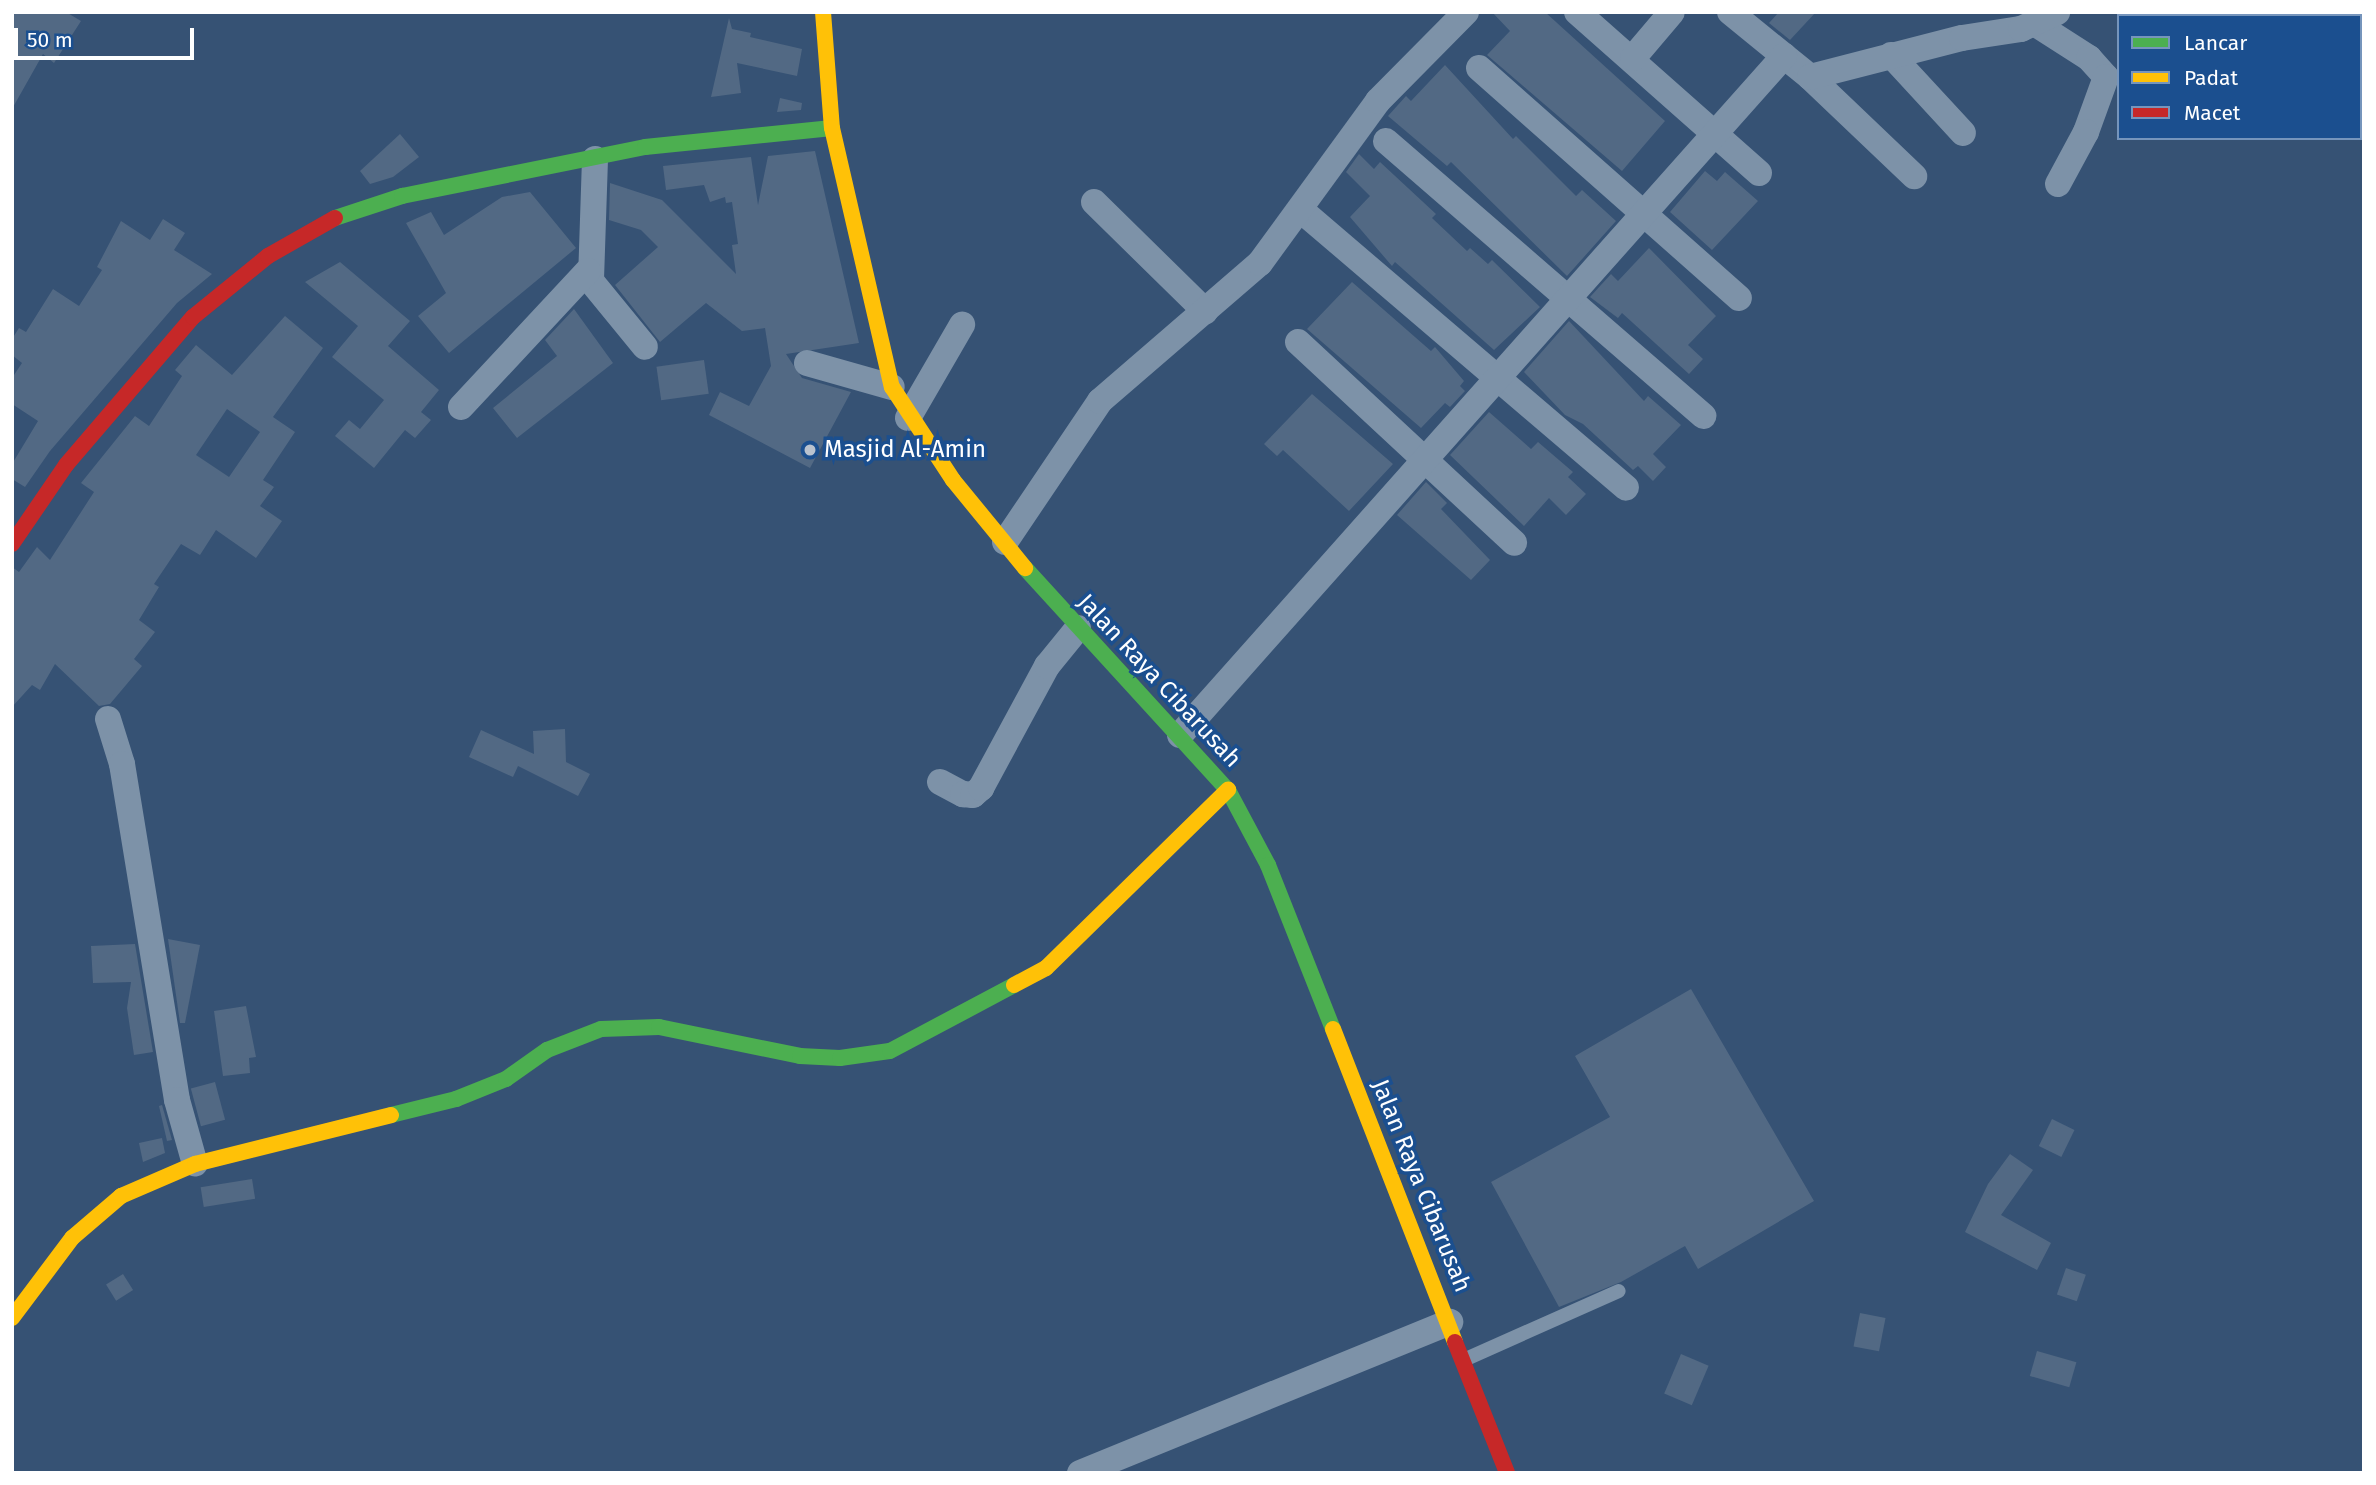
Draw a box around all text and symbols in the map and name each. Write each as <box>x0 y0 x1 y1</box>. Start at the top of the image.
scale bar <box>18 14 198 58</box>
legend <box>2117 14 2362 140</box>
text: 50 m <box>27 27 73 53</box>
text: Lancar <box>2184 30 2247 56</box>
text: Padat <box>2184 65 2238 91</box>
text: Macet <box>2184 100 2240 126</box>
place label: Masjid Al-Amin <box>824 436 986 464</box>
marker: Masjid Al-Amin <box>802 442 818 458</box>
street label: Jalan Raya Cibarusah <box>1071 588 1247 774</box>
street label: Jalan Raya Cibarusah <box>1365 1075 1477 1297</box>

